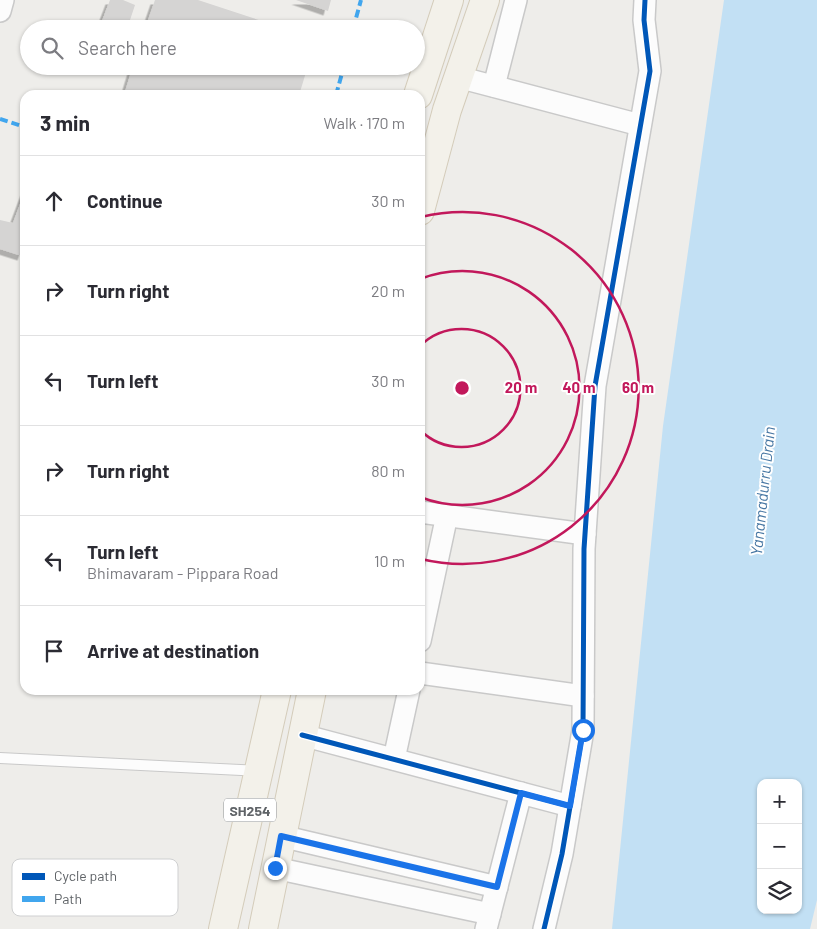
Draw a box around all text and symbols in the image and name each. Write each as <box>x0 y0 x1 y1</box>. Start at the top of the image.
search box <box>20 20 425 75</box>
icon: search <box>38 34 66 62</box>
text: Search here <box>78 36 177 59</box>
text: 3 min <box>40 110 90 135</box>
text: Walk · 170 m <box>323 113 405 132</box>
icon: ahead <box>40 187 68 215</box>
text: Continue <box>87 189 163 212</box>
text: 30 m <box>371 191 405 210</box>
icon: right <box>40 277 68 305</box>
text: Turn right <box>87 279 169 302</box>
text: 20 m <box>371 281 405 300</box>
icon: left <box>40 367 68 395</box>
text: Turn left <box>87 369 158 392</box>
text: 30 m <box>371 371 405 390</box>
text: 20 m <box>505 378 537 396</box>
text: 40 m <box>562 378 596 396</box>
text: 60 m <box>622 378 654 396</box>
centre of rings <box>453 379 471 397</box>
water label: Yanamadurru Drain <box>746 426 778 556</box>
icon: right <box>40 457 68 485</box>
text: Turn right <box>87 459 169 482</box>
text: 80 m <box>371 461 405 480</box>
text: Turn left <box>87 540 158 563</box>
icon: left <box>40 547 68 575</box>
text: 10 m <box>374 551 405 570</box>
text: Bhimavaram - Pippara Road <box>87 563 279 582</box>
icon: arrive <box>40 637 68 665</box>
text: Arrive at destination <box>87 639 259 662</box>
route start <box>572 719 595 742</box>
map controls <box>757 779 802 914</box>
button: + <box>757 779 802 824</box>
road number: SH254 <box>224 798 276 822</box>
button: − <box>757 824 802 869</box>
route end <box>264 857 287 880</box>
legend <box>12 859 178 916</box>
text: Cycle path <box>54 867 117 884</box>
button: layers <box>757 869 802 914</box>
text: Path <box>54 890 82 907</box>

